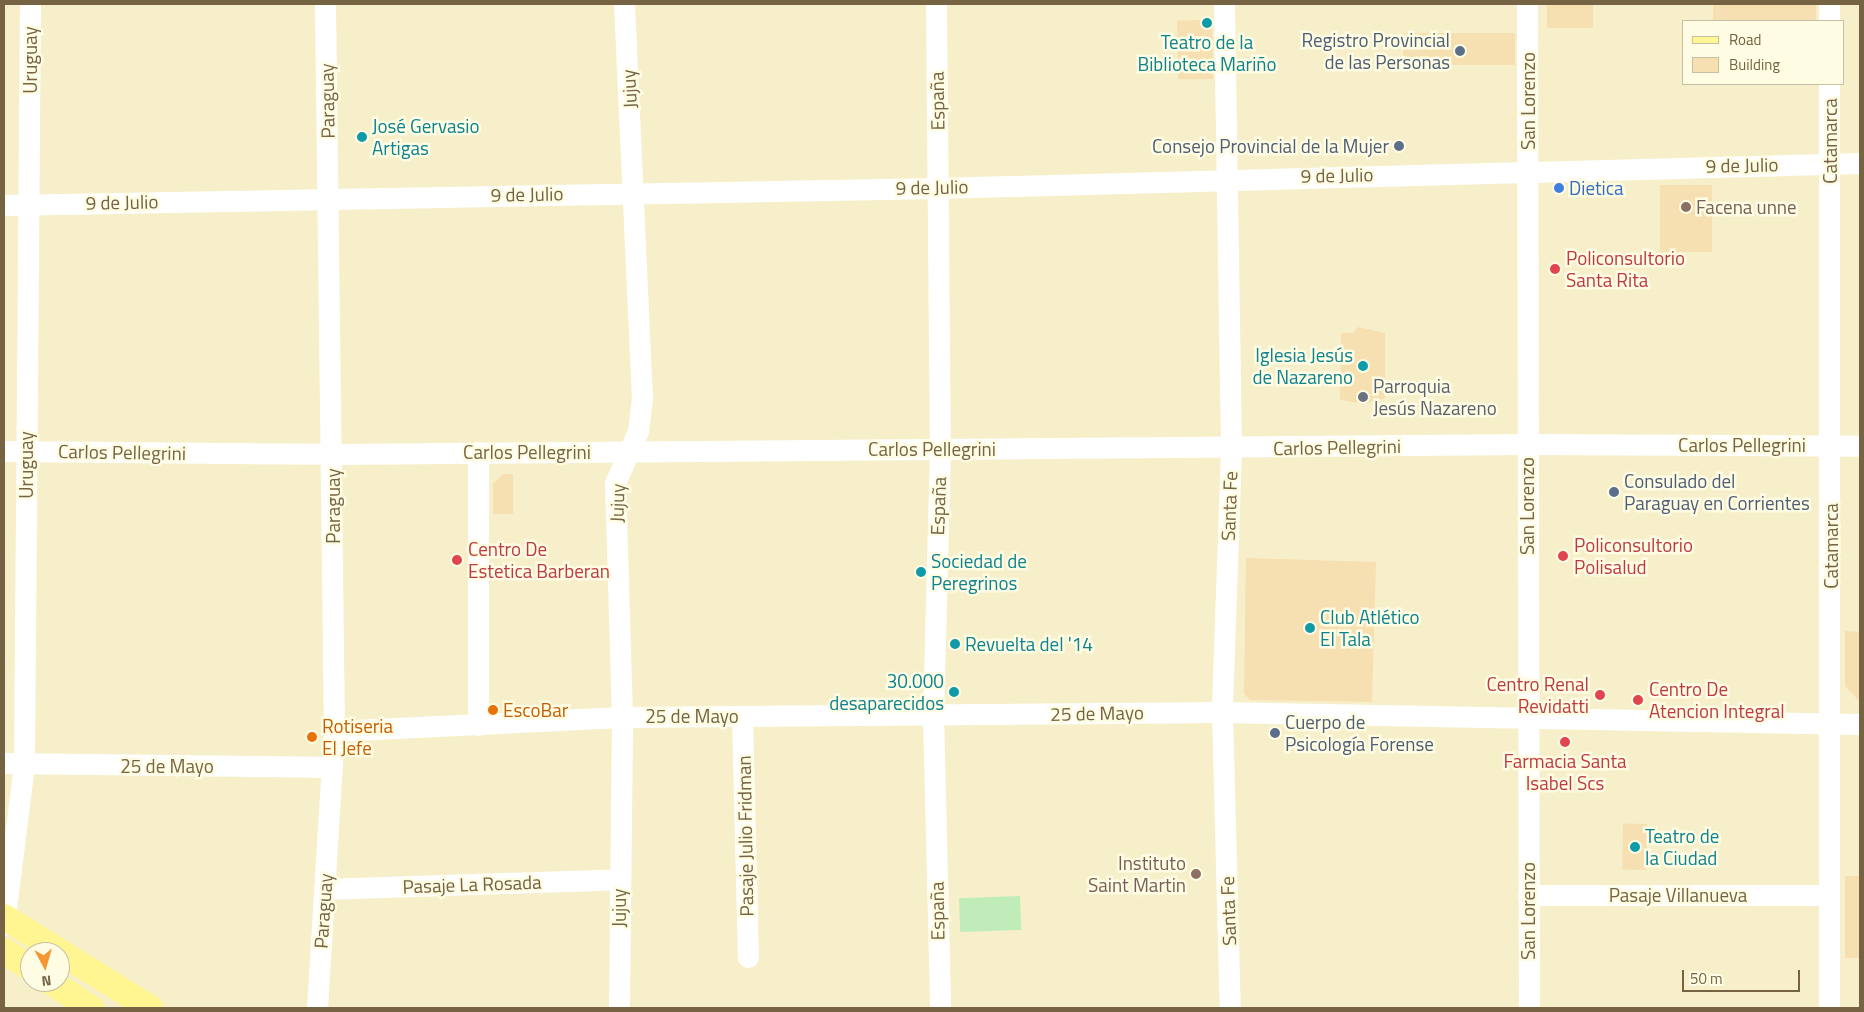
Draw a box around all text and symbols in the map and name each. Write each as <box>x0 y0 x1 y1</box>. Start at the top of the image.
marker: Teatro de la Biblioteca Mariño <box>1201 17 1213 29</box>
legend <box>1682 20 1844 85</box>
street label: Uruguay <box>19 26 41 94</box>
text: Road <box>1729 28 1761 51</box>
place label: Registro Provincial de las Personas <box>1301 29 1450 73</box>
place label: Teatro de la Biblioteca Mariño <box>1137 31 1277 75</box>
marker: Registro Provincial de las Personas <box>1454 45 1466 57</box>
street label: San Lorenzo <box>1517 52 1539 150</box>
text: Building <box>1729 53 1780 76</box>
street label: Paraguay <box>315 63 339 139</box>
street label: Jujuy <box>617 69 641 109</box>
street label: España <box>925 72 949 130</box>
street label: Catamarca <box>1819 98 1841 184</box>
place label: José Gervasio Artigas <box>372 115 479 159</box>
marker: José Gervasio Artigas <box>356 131 368 143</box>
place label: Consejo Provincial de la Mujer <box>1152 135 1389 157</box>
marker: Consejo Provincial de la Mujer <box>1393 140 1405 152</box>
street label: 9 de Julio <box>1705 153 1779 177</box>
street label: 9 de Julio <box>1300 163 1374 187</box>
street label: 9 de Julio <box>895 175 969 199</box>
place label: Dietica <box>1569 177 1624 199</box>
street label: 9 de Julio <box>490 182 564 206</box>
marker: Dietica <box>1553 182 1565 194</box>
street label: 9 de Julio <box>85 190 159 214</box>
place label: Facena unne <box>1696 196 1797 218</box>
marker: Facena unne <box>1680 201 1692 213</box>
place label: Policonsultorio Santa Rita <box>1566 247 1685 291</box>
marker: Policonsultorio Santa Rita <box>1548 262 1562 276</box>
place label: Iglesia Jesús de Nazareno <box>1252 344 1353 388</box>
marker: Iglesia Jesús de Nazareno <box>1357 360 1369 372</box>
place label: Parroquia Jesús Nazareno <box>1373 375 1497 419</box>
marker: Parroquia Jesús Nazareno <box>1357 391 1369 403</box>
street label: Uruguay <box>15 431 37 499</box>
street label: Carlos Pellegrini <box>1273 434 1401 460</box>
street label: Carlos Pellegrini <box>1678 434 1806 456</box>
street label: Carlos Pellegrini <box>868 438 996 460</box>
street label: Carlos Pellegrini <box>58 439 186 465</box>
street label: Carlos Pellegrini <box>463 441 591 463</box>
street label: San Lorenzo <box>1516 457 1538 555</box>
street label: Paraguay <box>322 468 344 544</box>
place label: Consulado del Paraguay en Corrientes <box>1624 470 1810 514</box>
street label: Santa Fe <box>1216 471 1242 541</box>
street label: España <box>926 476 950 536</box>
street label: Jujuy <box>605 483 629 523</box>
marker: Consulado del Paraguay en Corrientes <box>1608 486 1620 498</box>
street label: Catamarca <box>1820 503 1842 589</box>
place label: Policonsultorio Polisalud <box>1574 534 1693 578</box>
place label: Centro De Estetica Barberan <box>468 538 610 582</box>
marker: Policonsultorio Polisalud <box>1556 549 1570 563</box>
place label: Sociedad de Peregrinos <box>931 550 1027 594</box>
marker: Centro De Estetica Barberan <box>450 553 464 567</box>
marker: Sociedad de Peregrinos <box>915 566 927 578</box>
place label: Club Atlético El Tala <box>1320 606 1420 650</box>
marker: Club Atlético El Tala <box>1304 622 1316 634</box>
place label: Revuelta del '14 <box>965 633 1093 655</box>
marker: Revuelta del '14 <box>949 638 961 650</box>
place label: 30.000 desaparecidos <box>829 670 944 714</box>
place label: Centro Renal Revidatti <box>1487 673 1589 717</box>
place label: Centro De Atencion Integral <box>1649 678 1785 722</box>
marker: 30.000 desaparecidos <box>948 686 960 698</box>
marker: Centro Renal Revidatti <box>1593 688 1607 702</box>
marker: Centro De Atencion Integral <box>1631 693 1645 707</box>
place label: EscoBar <box>503 699 568 721</box>
street label: 25 de Mayo <box>1050 701 1144 725</box>
marker: EscoBar <box>487 704 499 716</box>
street label: 25 de Mayo <box>645 705 739 727</box>
place label: Cuerpo de Psicología Forense <box>1285 711 1434 755</box>
place label: Rotiseria El Jefe <box>322 715 393 759</box>
marker: Cuerpo de Psicología Forense <box>1269 727 1281 739</box>
marker: Rotiseria El Jefe <box>306 731 318 743</box>
marker: Farmacia Santa Isabel Scs <box>1559 736 1571 748</box>
place label: Farmacia Santa Isabel Scs <box>1503 750 1627 794</box>
street label: 25 de Mayo <box>120 755 214 777</box>
street label: Pasaje Julio Fridman <box>732 755 758 917</box>
place label: Teatro de la Ciudad <box>1645 825 1719 869</box>
marker: Teatro de la Ciudad <box>1629 841 1641 853</box>
place label: Instituto Saint Martin <box>1088 852 1186 896</box>
street label: San Lorenzo <box>1517 862 1539 960</box>
marker: Instituto Saint Martin <box>1190 868 1202 880</box>
street label: Pasaje La Rosada <box>402 870 542 898</box>
street label: Paraguay <box>309 873 337 949</box>
street label: Santa Fe <box>1215 876 1241 946</box>
street label: España <box>925 882 949 940</box>
street label: Pasaje Villanueva <box>1609 884 1747 906</box>
street label: Jujuy <box>608 888 630 928</box>
north arrow <box>20 942 70 992</box>
scale bar <box>1684 960 1802 992</box>
text: 50 m <box>1690 967 1723 990</box>
text: N <box>41 970 52 992</box>

